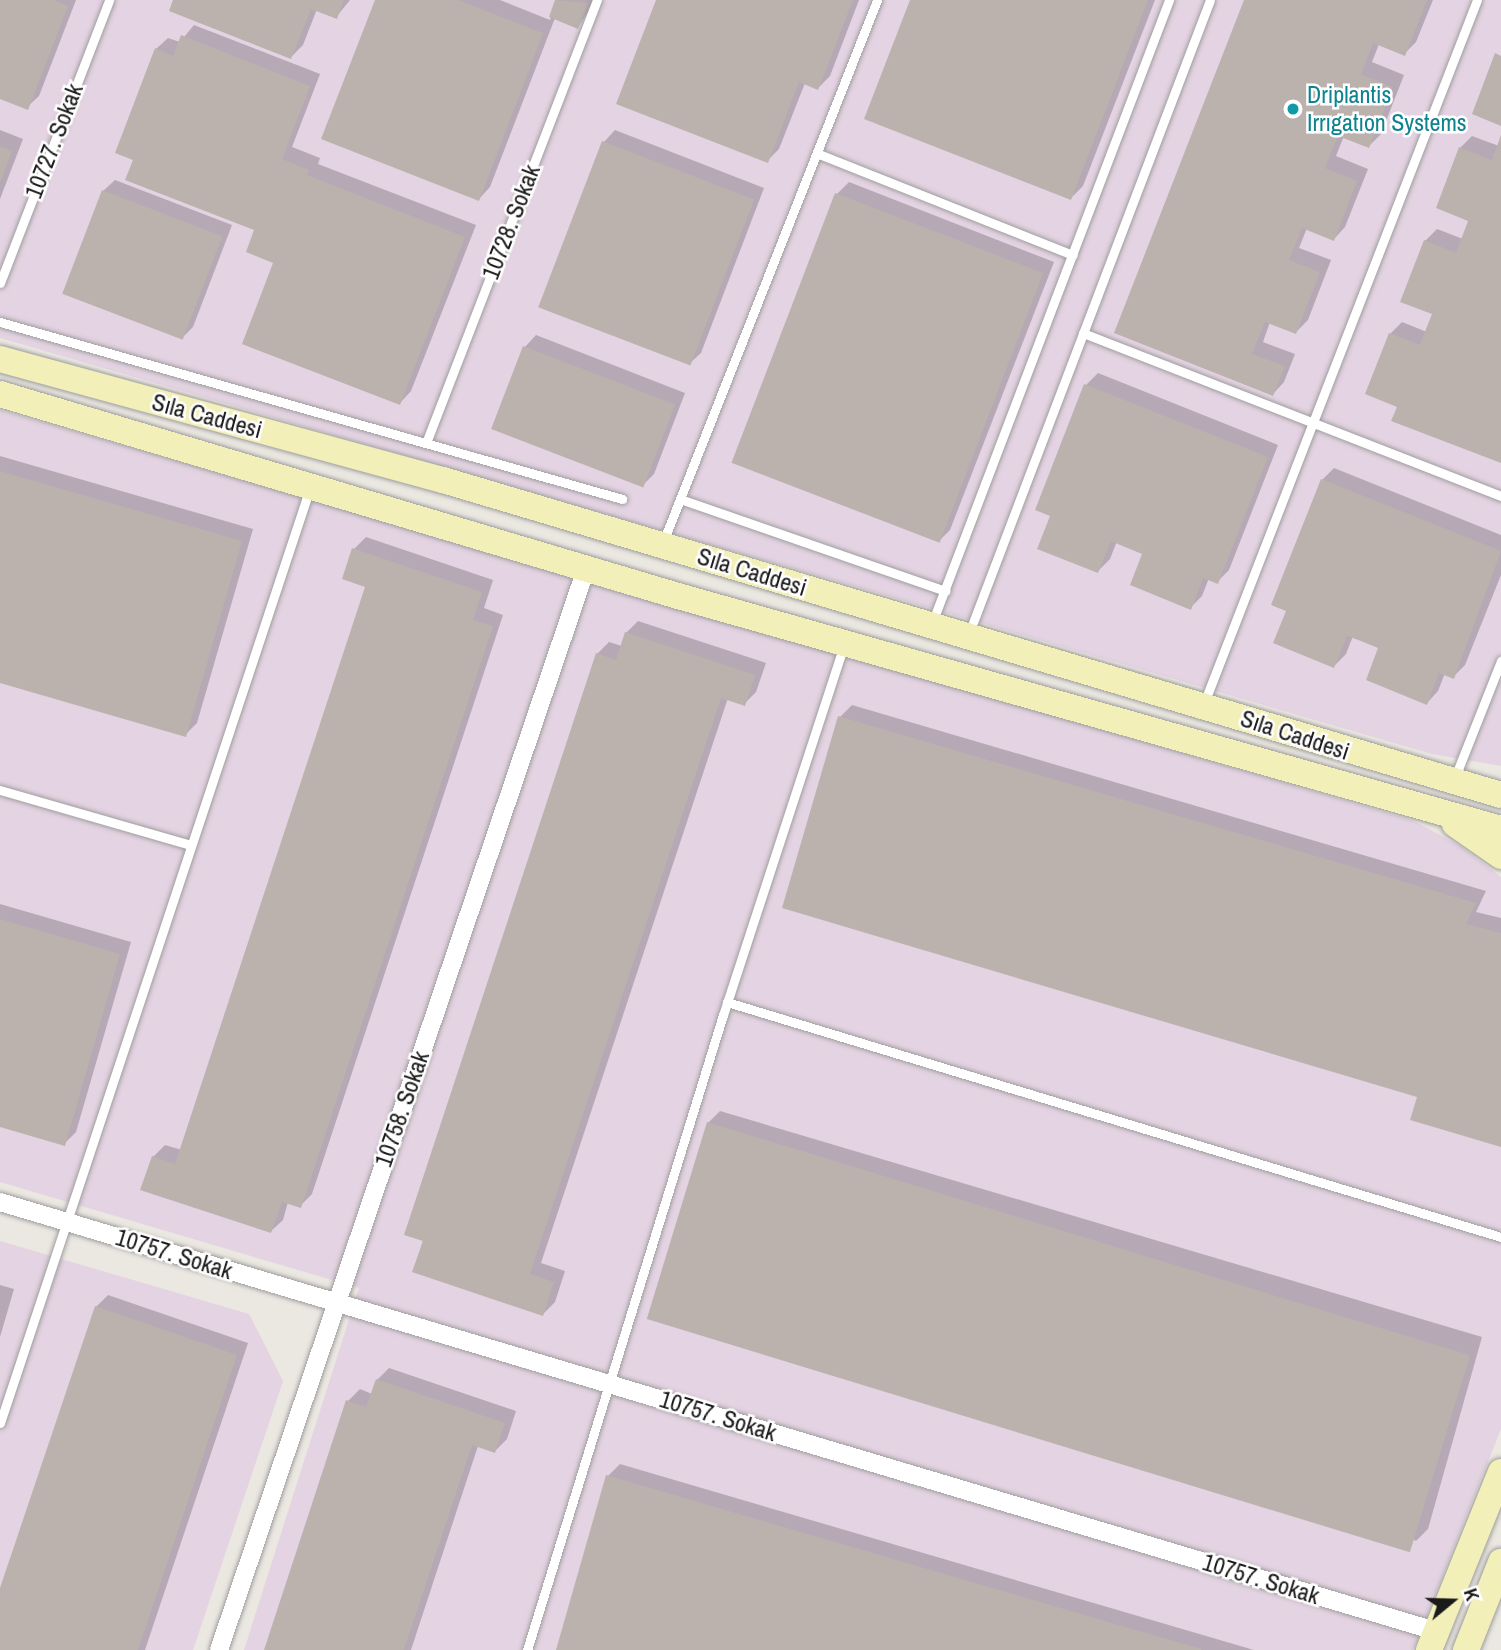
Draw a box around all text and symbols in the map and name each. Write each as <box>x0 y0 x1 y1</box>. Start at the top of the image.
street label: 10727. Sokak <box>19 80 89 202</box>
place label: Driplantis Irrıgatıon Systems <box>1307 81 1467 137</box>
marker: Driplantis Irrıgatıon Systems <box>1285 101 1301 117</box>
street label: 10728. Sokak <box>476 161 546 283</box>
street label: Sıla Caddesi <box>149 388 265 444</box>
street label: Sıla Caddesi <box>694 542 810 602</box>
street label: Sıla Caddesi <box>1237 704 1353 766</box>
street label: 10758. Sokak <box>369 1047 435 1171</box>
street label: 10757. Sokak <box>112 1223 236 1285</box>
street label: 10757. Sokak <box>656 1385 780 1447</box>
street label: 10757. Sokak <box>1199 1548 1323 1610</box>
north arrow <box>1417 1566 1487 1636</box>
text: K <box>1458 1585 1486 1604</box>

